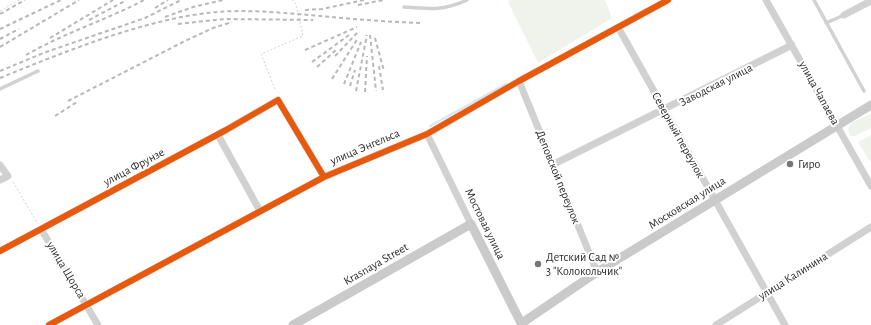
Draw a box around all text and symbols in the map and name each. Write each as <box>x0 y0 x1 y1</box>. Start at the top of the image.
street label: улица Чапаева <box>795 58 843 128</box>
street label: Заводская улица <box>677 60 755 110</box>
street label: Северный переулок <box>648 90 708 180</box>
street label: улица Энгельса <box>328 126 402 168</box>
street label: Деповской переулок <box>533 128 583 226</box>
street label: улица Фрунзе <box>101 145 167 189</box>
place label: Гиро <box>798 157 820 171</box>
marker: Гиро <box>785 159 795 169</box>
street label: Московская улица <box>646 174 728 232</box>
street label: Мостовая улица <box>462 186 508 262</box>
street label: улица Щорса <box>43 239 89 301</box>
street label: Krasnaya Street <box>341 240 411 288</box>
street label: улица Калинина <box>756 249 830 303</box>
place label: Детский Сад № 3 "Колокольчик" <box>546 250 622 278</box>
marker: Детский Сад № 3 "Колокольчик" <box>533 259 543 269</box>

